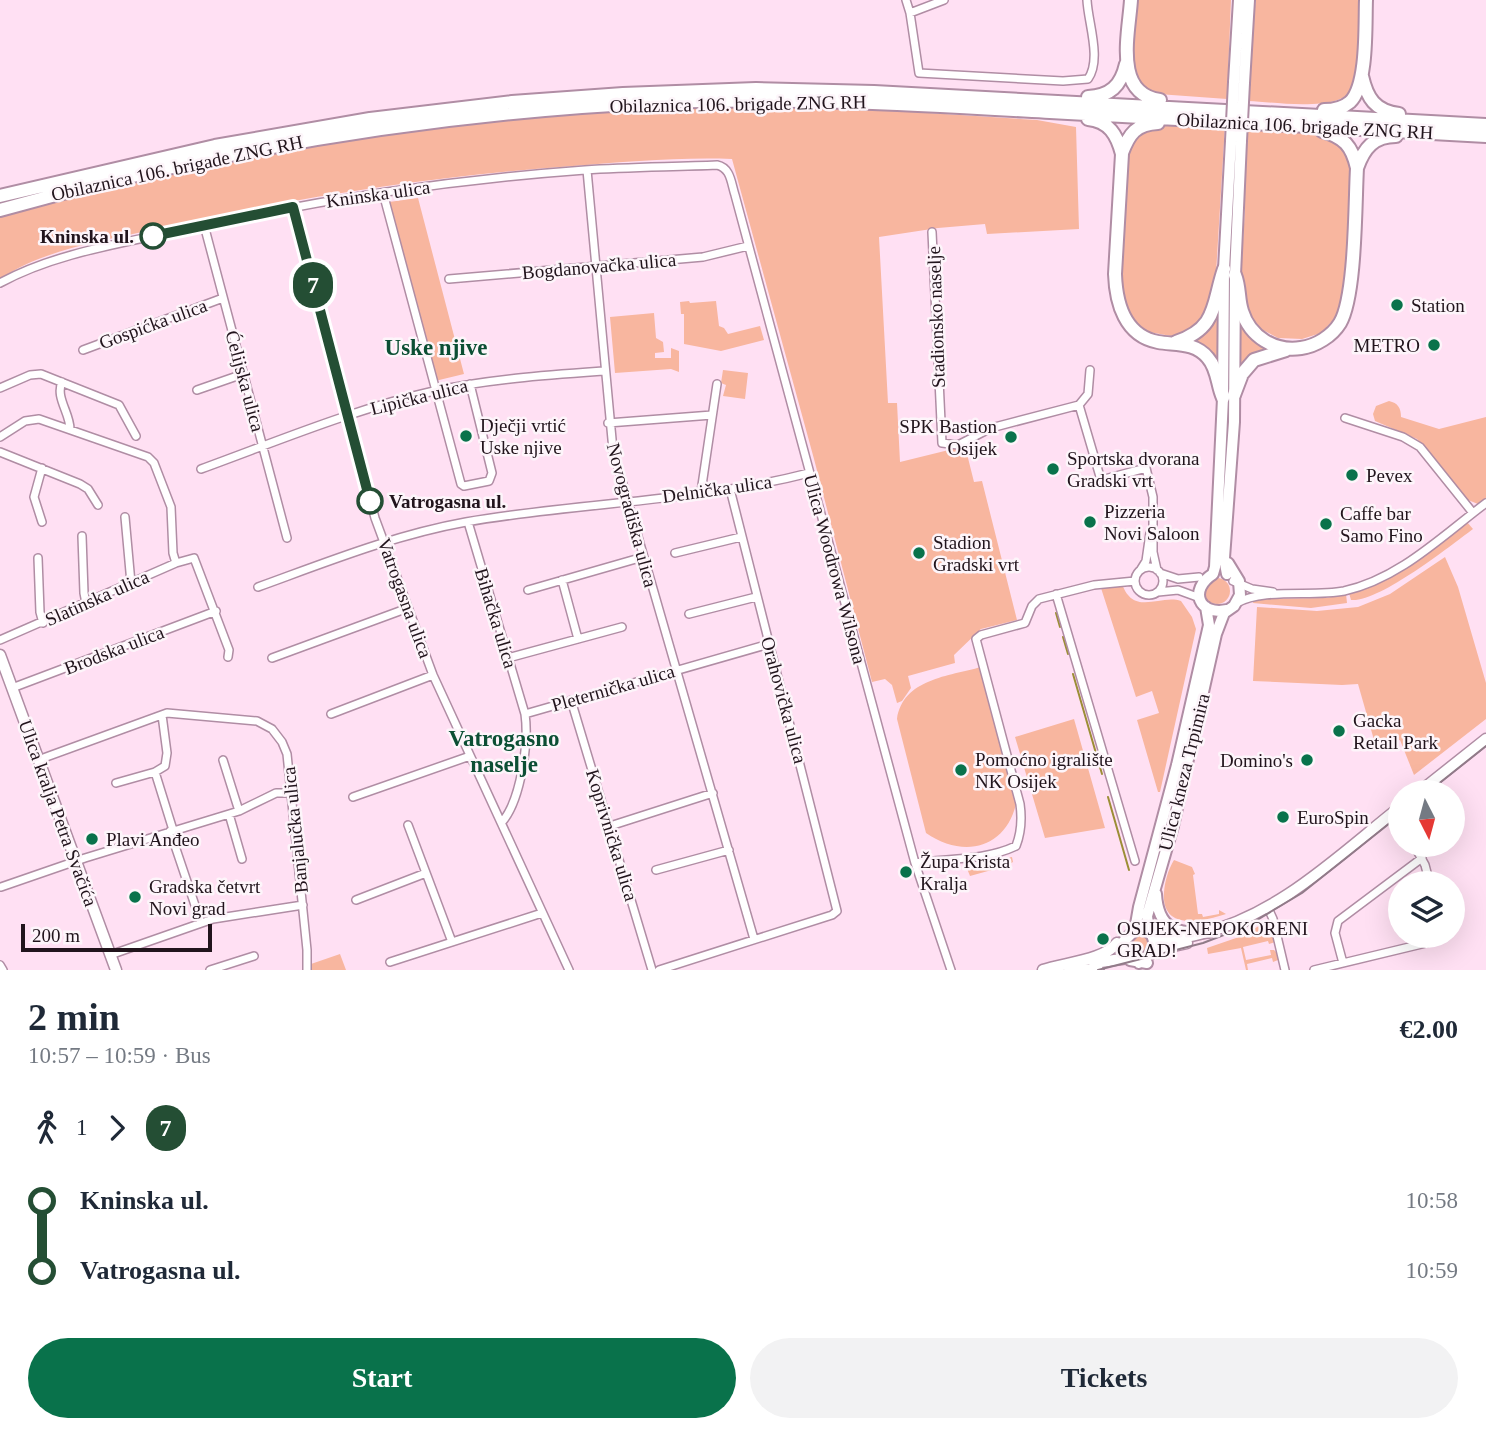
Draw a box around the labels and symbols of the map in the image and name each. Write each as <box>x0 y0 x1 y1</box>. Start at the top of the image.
street label: Obilaznica 106. brigade ZNG RH <box>609 91 867 117</box>
street label: Obilaznica 106. brigade ZNG RH <box>1176 109 1434 143</box>
street label: Obilaznica 106. brigade ZNG RH <box>49 131 305 205</box>
street label: Kninska ulica <box>325 176 432 212</box>
marker: Kninska ul. <box>140 223 166 249</box>
place label: Kninska ul. <box>40 226 134 247</box>
street label: Stadionsko naselje <box>923 246 949 388</box>
street label: Bogdanovačka ulica <box>521 249 677 283</box>
line badge: 7 <box>290 262 336 308</box>
street label: Gospićka ulica <box>96 295 210 353</box>
place label: Station <box>1411 295 1465 316</box>
marker: Station <box>1389 297 1405 313</box>
street label: Ćelijska ulica <box>221 328 269 434</box>
district label: Uske njive <box>385 335 487 360</box>
place label: METRO <box>1354 335 1420 356</box>
marker: METRO <box>1426 337 1442 353</box>
street label: Lipička ulica <box>368 375 470 419</box>
place label: Dječji vrtić Uske njive <box>480 415 566 458</box>
place label: SPK Bastion Osijek <box>899 416 997 459</box>
marker: Dječji vrtić Uske njive <box>458 428 474 444</box>
marker: SPK Bastion Osijek <box>1003 429 1019 445</box>
street label: Novogradiška ulica <box>603 441 661 590</box>
place label: Sportska dvorana Gradski vrt <box>1067 448 1200 491</box>
marker: Sportska dvorana Gradski vrt <box>1045 461 1061 477</box>
place label: Pevex <box>1366 465 1413 486</box>
marker: Pevex <box>1344 467 1360 483</box>
street label: Delnička ulica <box>661 471 774 507</box>
street label: Ulica Woodrowa Wilsona <box>800 472 871 667</box>
marker: Vatrogasna ul. <box>357 488 383 514</box>
place label: Vatrogasna ul. <box>389 491 506 512</box>
place label: Pizzeria Novi Saloon <box>1104 501 1200 544</box>
place label: Caffe bar Samo Fino <box>1340 503 1423 546</box>
marker: Pizzeria Novi Saloon <box>1082 514 1098 530</box>
marker: Caffe bar Samo Fino <box>1318 516 1334 532</box>
place label: Stadion Gradski vrt <box>933 532 1020 575</box>
street label: Vatrogasna ulica <box>374 535 437 661</box>
marker: Stadion Gradski vrt <box>911 545 927 561</box>
street label: Bihačka ulica <box>471 565 521 671</box>
street label: Slatinska ulica <box>42 566 153 630</box>
street label: Brodska ulica <box>61 621 167 679</box>
street label: Orahovička ulica <box>757 634 811 766</box>
street label: Pleternička ulica <box>549 660 678 716</box>
street label: Ulica kneza Trpimira <box>1154 691 1214 853</box>
place label: Gacka Retail Park <box>1353 710 1438 753</box>
street label: Ulica kralja Petra Svačića <box>14 717 102 910</box>
marker: Gacka Retail Park <box>1331 723 1347 739</box>
district label: Vatrogasno naselje <box>448 726 560 777</box>
place label: Pomoćno igralište NK Osijek <box>975 749 1113 792</box>
place label: Domino's <box>1220 750 1293 771</box>
marker: Domino's <box>1299 752 1315 768</box>
marker: Pomoćno igralište NK Osijek <box>953 762 969 778</box>
street label: Banjalučka ulica <box>278 765 312 894</box>
street label: Koprivnička ulica <box>582 767 642 904</box>
north arrow <box>1388 780 1465 858</box>
place label: EuroSpin <box>1297 807 1369 828</box>
marker: EuroSpin <box>1275 809 1291 825</box>
place label: Plavi Anđeo <box>106 829 199 850</box>
marker: Plavi Anđeo <box>84 831 100 847</box>
place label: Župa Krista Kralja <box>920 851 1011 894</box>
marker: Župa Krista Kralja <box>898 864 914 880</box>
place label: Gradska četvrt Novi grad <box>149 876 261 919</box>
marker: Gradska četvrt Novi grad <box>127 889 143 905</box>
place label: OSIJEK-NEPOKORENI GRAD! <box>1117 918 1308 961</box>
scale bar <box>21 921 212 953</box>
marker: OSIJEK-NEPOKORENI GRAD! <box>1095 931 1111 947</box>

